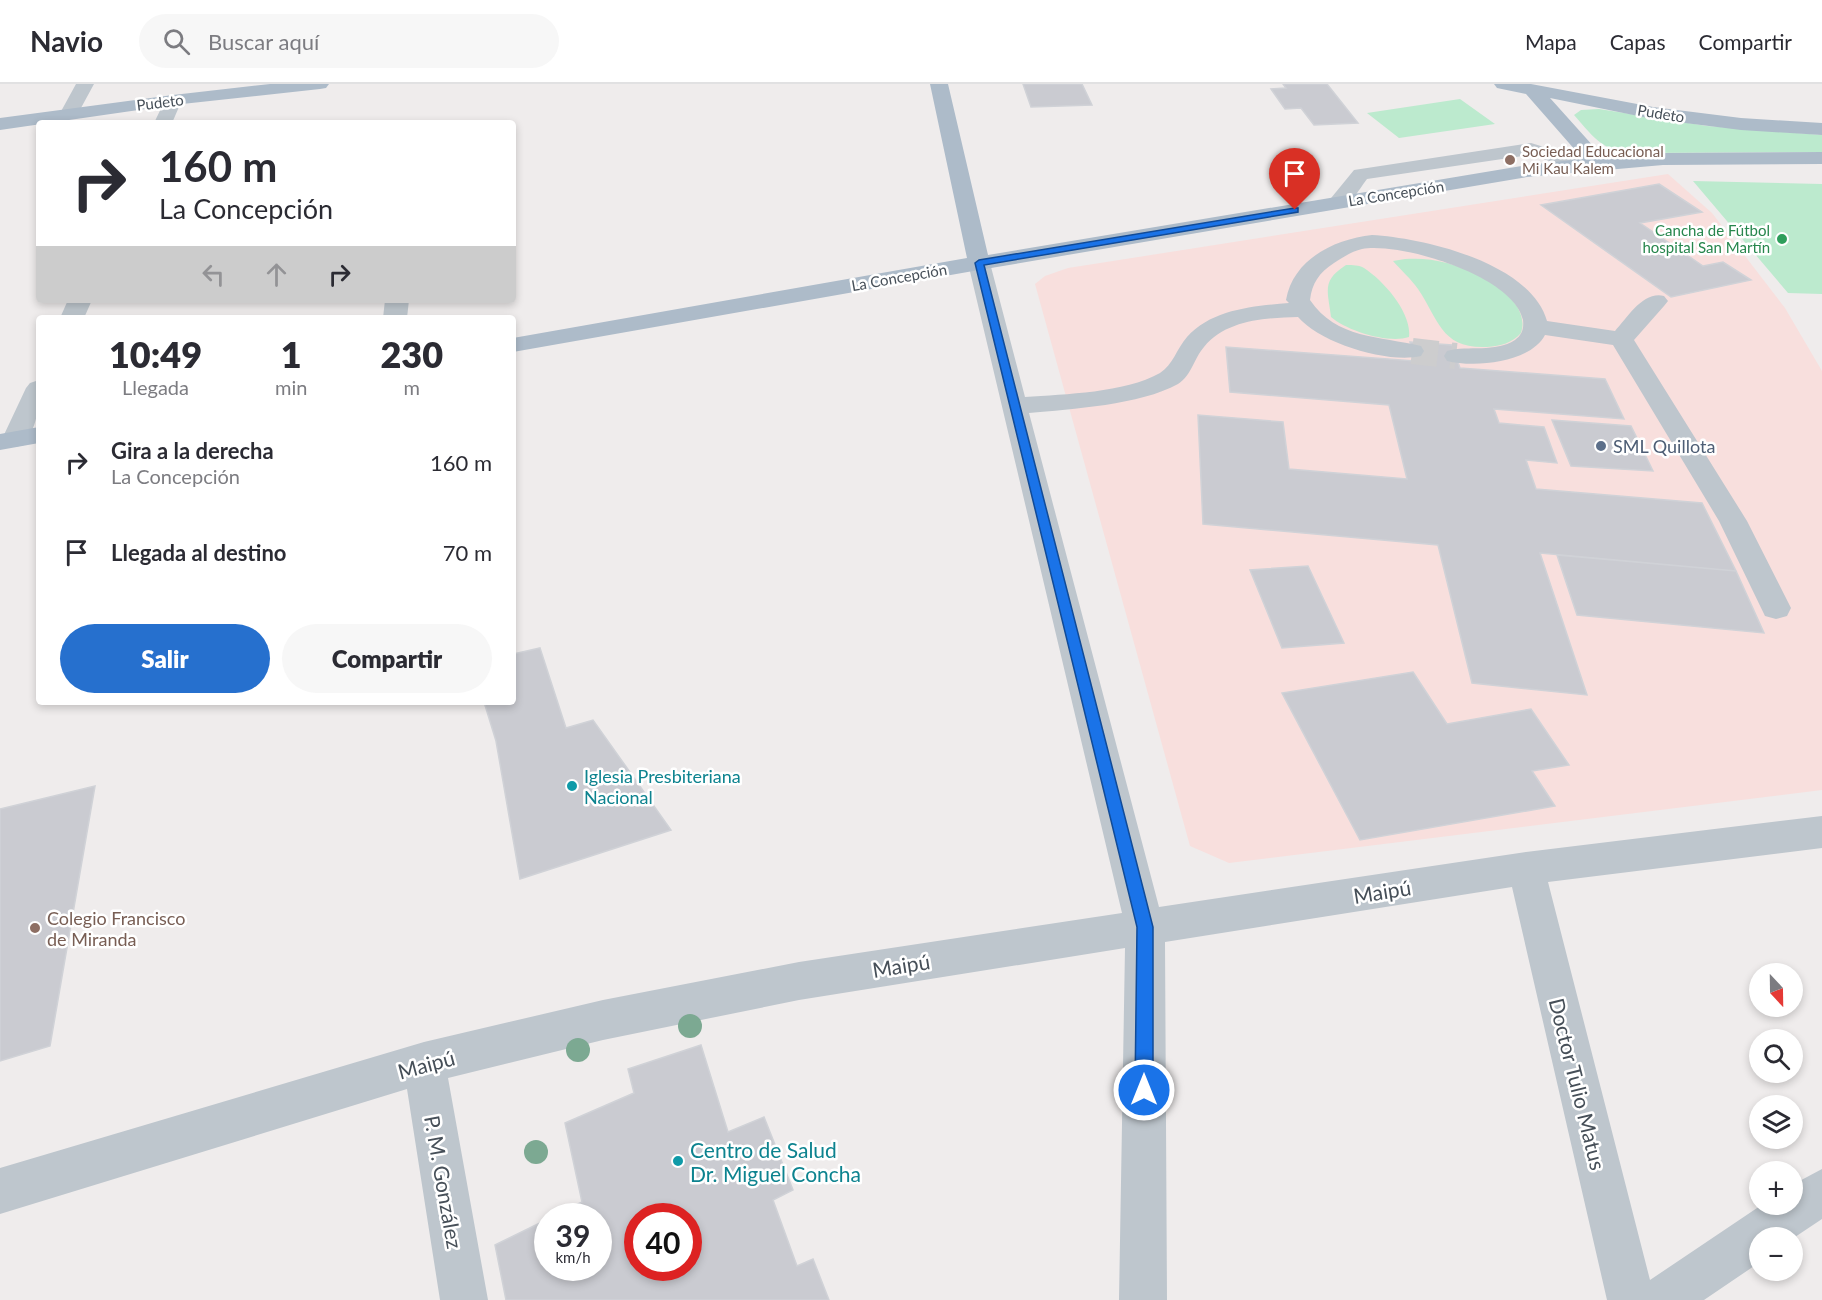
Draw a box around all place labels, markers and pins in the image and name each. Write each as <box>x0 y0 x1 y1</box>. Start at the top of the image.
place label: Sociedad Educacional Mi Kau Kalem <box>1522 142 1664 177</box>
pin <box>1269 148 1320 210</box>
marker: Sociedad Educacional Mi Kau Kalem <box>1503 153 1517 167</box>
place label: Cancha de Fútbol hospital San Martín <box>1643 221 1770 256</box>
marker: Cancha de Fútbol hospital San Martín <box>1775 232 1789 246</box>
place label: SML Quillota <box>1613 435 1715 457</box>
marker: SML Quillota <box>1594 439 1608 453</box>
place label: Iglesia Presbiteriana Nacional <box>584 765 741 808</box>
marker: Iglesia Presbiteriana Nacional <box>565 779 579 793</box>
place label: Colegio Francisco de Miranda <box>47 907 185 950</box>
marker: Colegio Francisco de Miranda <box>28 921 42 935</box>
place label: Centro de Salud Dr. Miguel Concha <box>690 1137 861 1186</box>
marker: Centro de Salud Dr. Miguel Concha <box>671 1154 685 1168</box>

